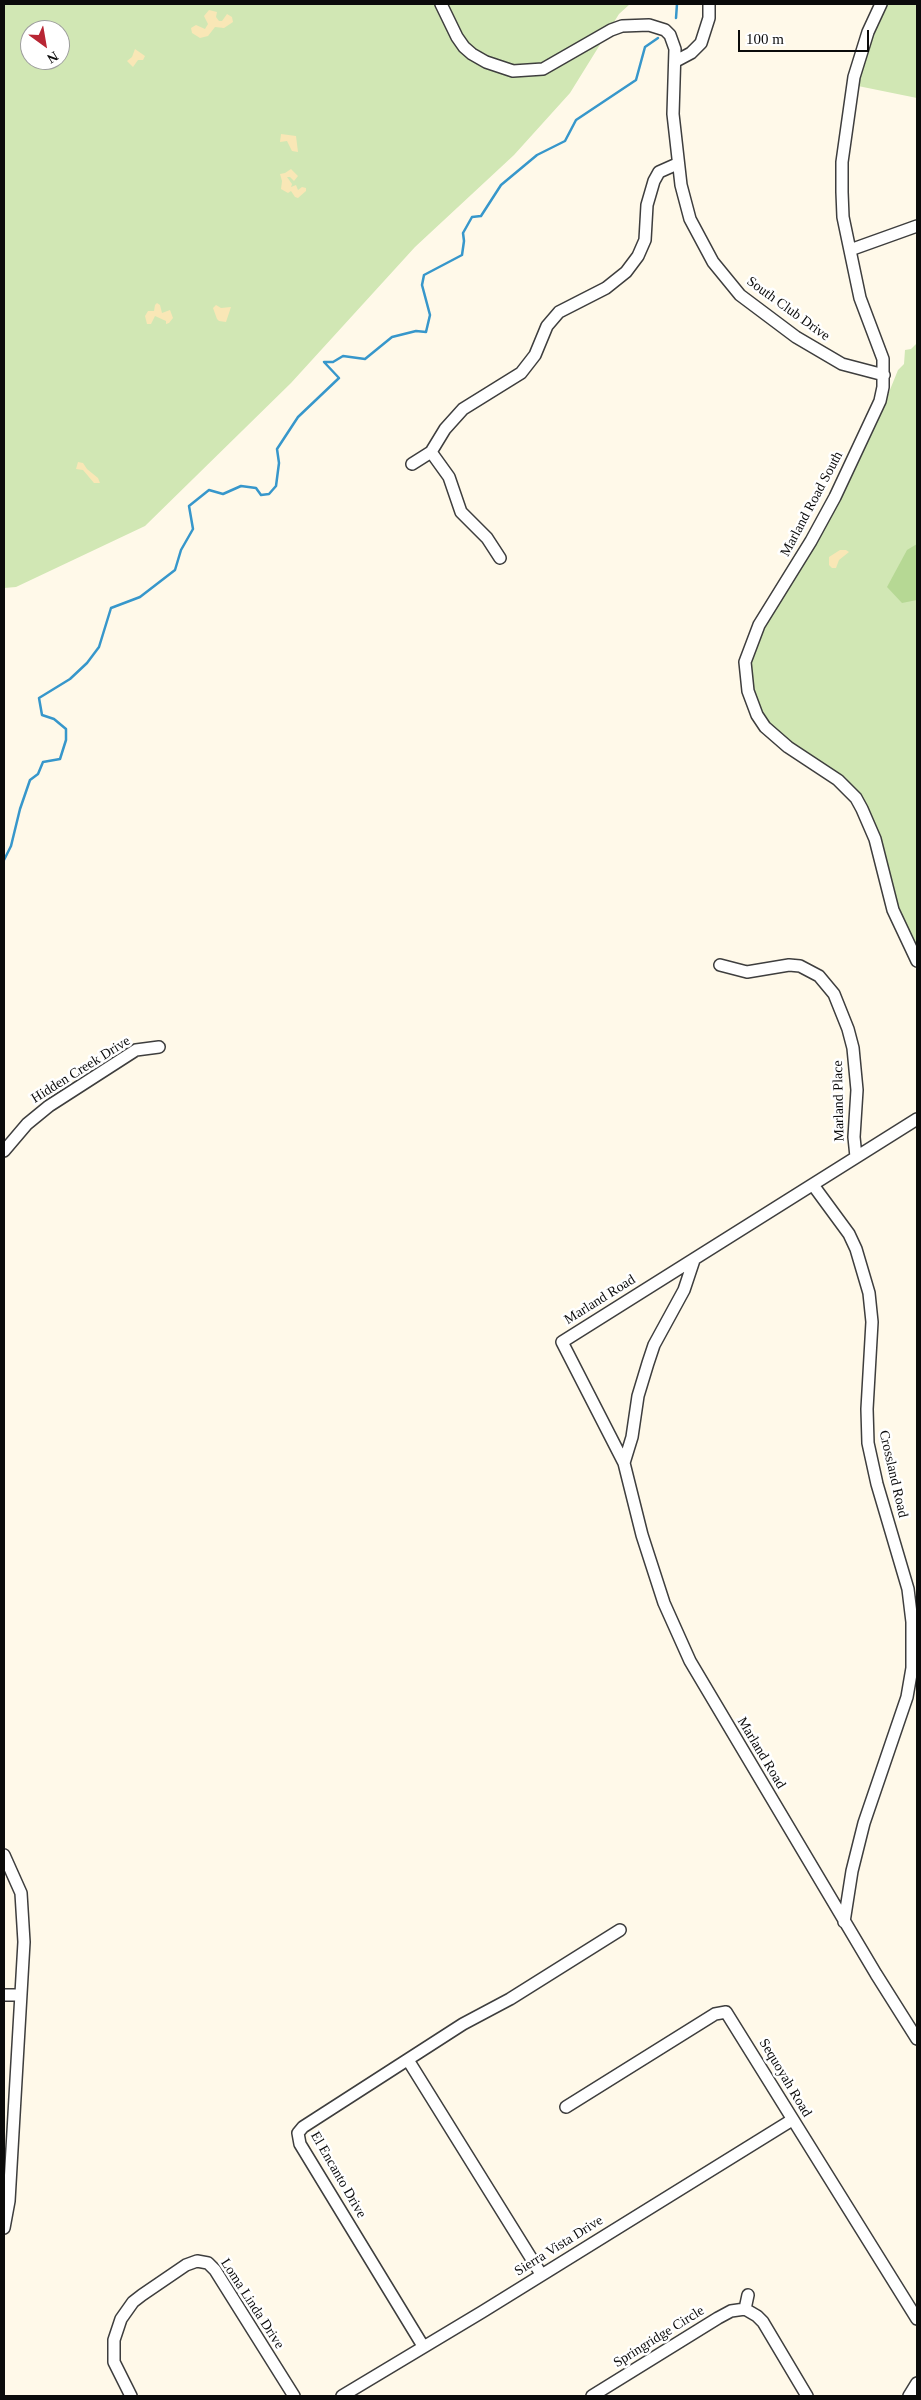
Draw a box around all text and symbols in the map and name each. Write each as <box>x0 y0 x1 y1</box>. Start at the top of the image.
north arrow <box>20 20 70 70</box>
scale bar <box>741 20 872 52</box>
text: 100 m <box>746 31 784 47</box>
text: N <box>44 48 61 66</box>
street label: South Club Drive <box>743 273 833 345</box>
street label: Marland Road South <box>777 449 847 559</box>
street label: Hidden Creek Drive <box>28 1033 134 1107</box>
street label: Marland Place <box>830 1060 848 1142</box>
street label: Marland Road <box>561 1272 639 1328</box>
street label: Crossland Road <box>875 1429 911 1519</box>
street label: Marland Road <box>733 1714 789 1792</box>
street label: Sequoyah Road <box>755 2036 815 2120</box>
street label: El Encanto Drive <box>306 2129 370 2221</box>
street label: Sierra Vista Drive <box>512 2212 606 2280</box>
street label: Loma Linda Drive <box>217 2256 287 2352</box>
street label: Springridge Circle <box>611 2302 707 2372</box>

